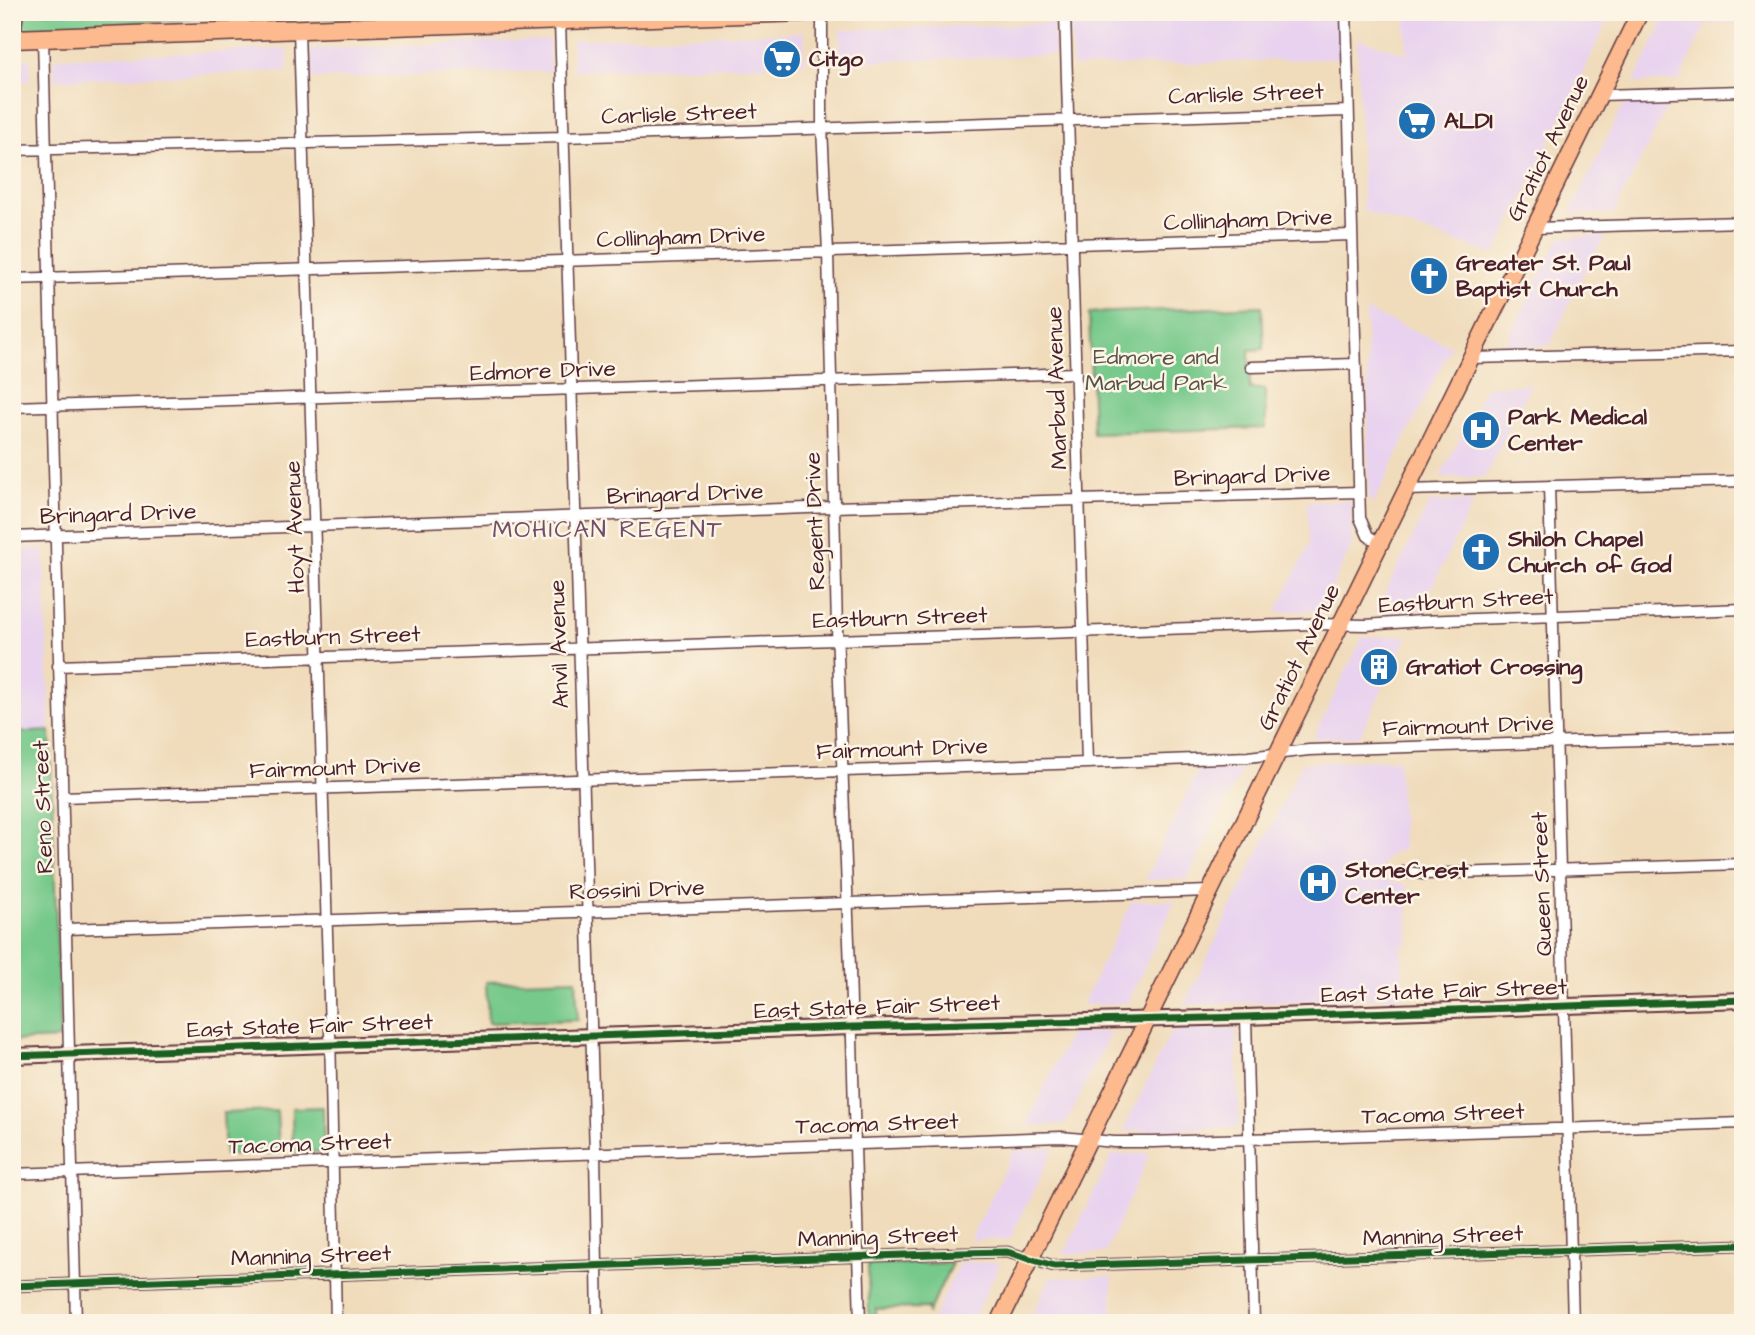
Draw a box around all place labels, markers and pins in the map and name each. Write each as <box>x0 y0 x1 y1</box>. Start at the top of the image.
supermarket icon: Citgo <box>761 38 803 80</box>
place label: Citgo <box>809 43 863 76</box>
supermarket icon: ALDI <box>1396 100 1438 142</box>
place label: ALDI <box>1444 105 1493 137</box>
place label: Greater St. Paul Baptist Church <box>1456 247 1631 305</box>
church icon: Greater St. Paul Baptist Church <box>1408 255 1450 297</box>
place label: Park Medical Center <box>1508 401 1647 459</box>
hospital icon: Park Medical Center <box>1460 409 1502 451</box>
place label: Shiloh Chapel Church of God <box>1507 523 1672 581</box>
church icon: Shiloh Chapel Church of God <box>1460 531 1502 573</box>
building icon: Gratiot Crossing <box>1358 646 1400 688</box>
place label: Gratiot Crossing <box>1406 651 1583 684</box>
place label: StoneCrest Center <box>1344 854 1469 912</box>
hospital icon: StoneCrest Center <box>1297 862 1339 904</box>

